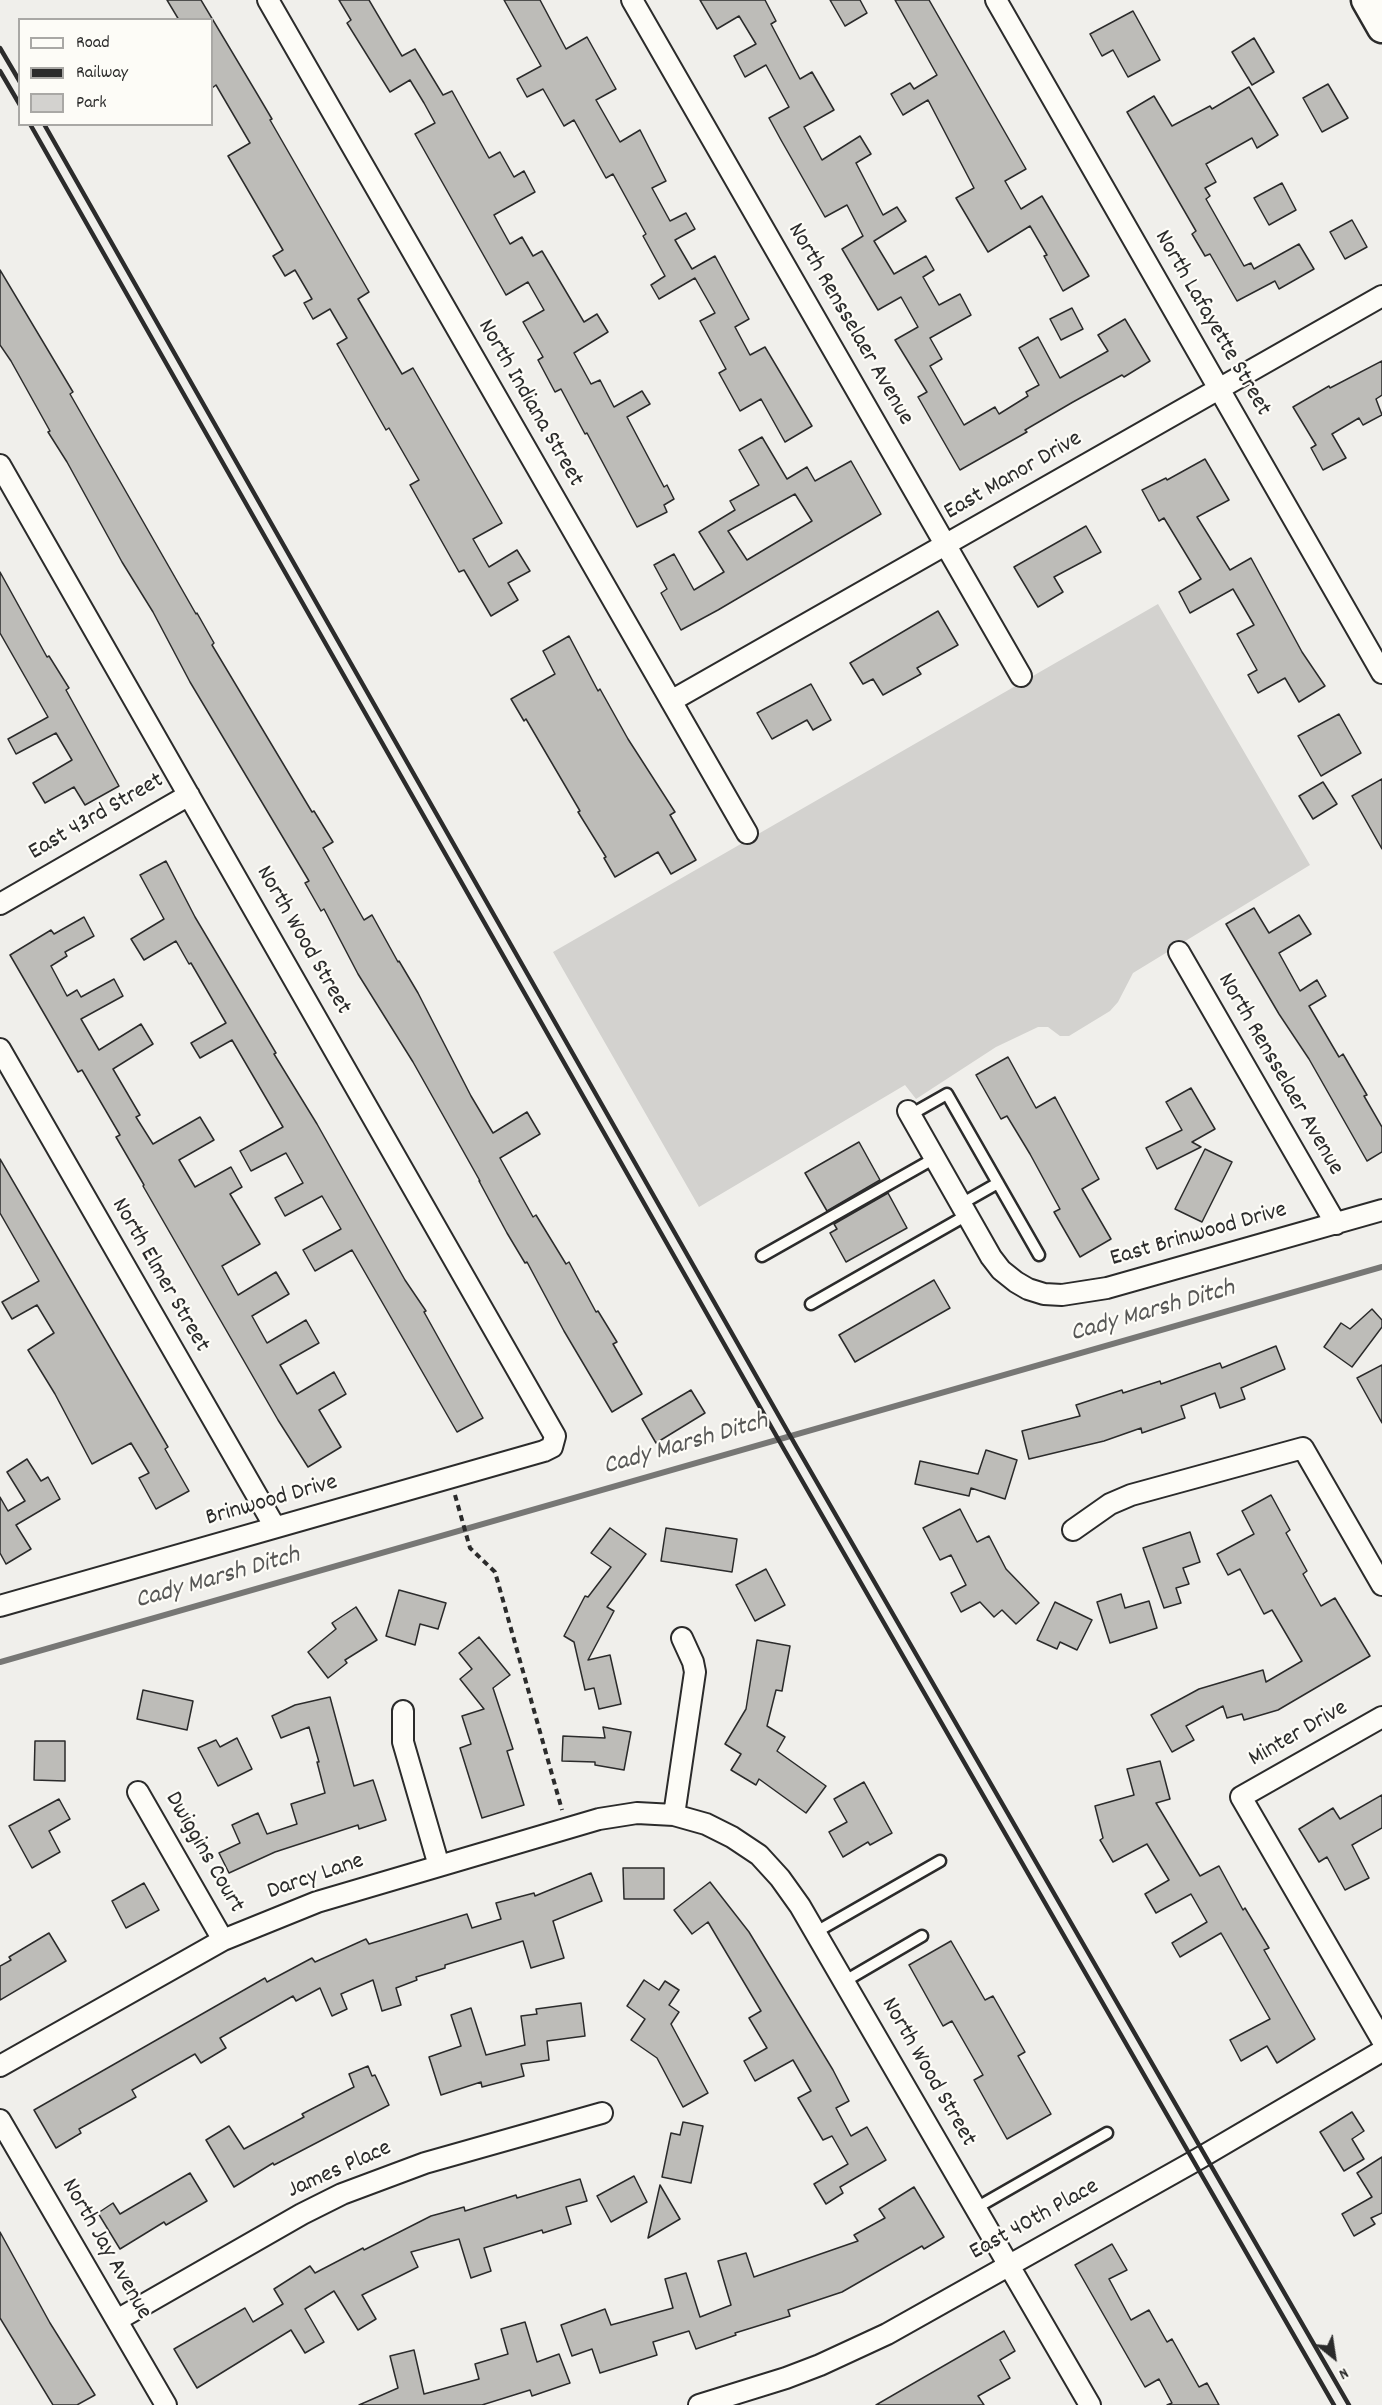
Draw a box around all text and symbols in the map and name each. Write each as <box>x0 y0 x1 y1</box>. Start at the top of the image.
legend <box>18 18 213 126</box>
text: Road <box>76 31 110 56</box>
text: Railway <box>76 61 128 86</box>
text: Park <box>76 91 107 116</box>
street label: North Rensselaer Avenue <box>779 219 919 431</box>
street label: North Lafayette Street <box>1146 226 1276 422</box>
street label: North Indiana Street <box>469 315 589 493</box>
street label: East Manor Drive <box>940 426 1088 528</box>
street label: East 43rd Street <box>24 768 170 868</box>
street label: North Wood Street <box>248 861 356 1021</box>
street label: North Rensselaer Avenue <box>1209 969 1349 1181</box>
street label: North Elmer Street <box>103 1194 215 1358</box>
street label: East Brinwood Drive <box>1107 1197 1291 1275</box>
water label: Cady Marsh Ditch <box>1067 1275 1239 1351</box>
water label: Cady Marsh Ditch <box>600 1408 772 1484</box>
street label: Brinwood Drive <box>203 1469 341 1535</box>
water label: Cady Marsh Ditch <box>132 1542 304 1618</box>
street label: Minter Drive <box>1244 1695 1354 1775</box>
street label: Dwiggins Court <box>157 1787 249 1919</box>
street label: Darcy Lane <box>264 1848 368 1908</box>
street label: North Wood Street <box>873 1993 981 2153</box>
street label: James Place <box>284 2135 396 2207</box>
street label: East 40th Place <box>965 2174 1105 2268</box>
street label: North Jay Avenue <box>53 2175 157 2325</box>
north arrow <box>1304 2327 1364 2387</box>
text: N <box>1334 2361 1352 2385</box>

